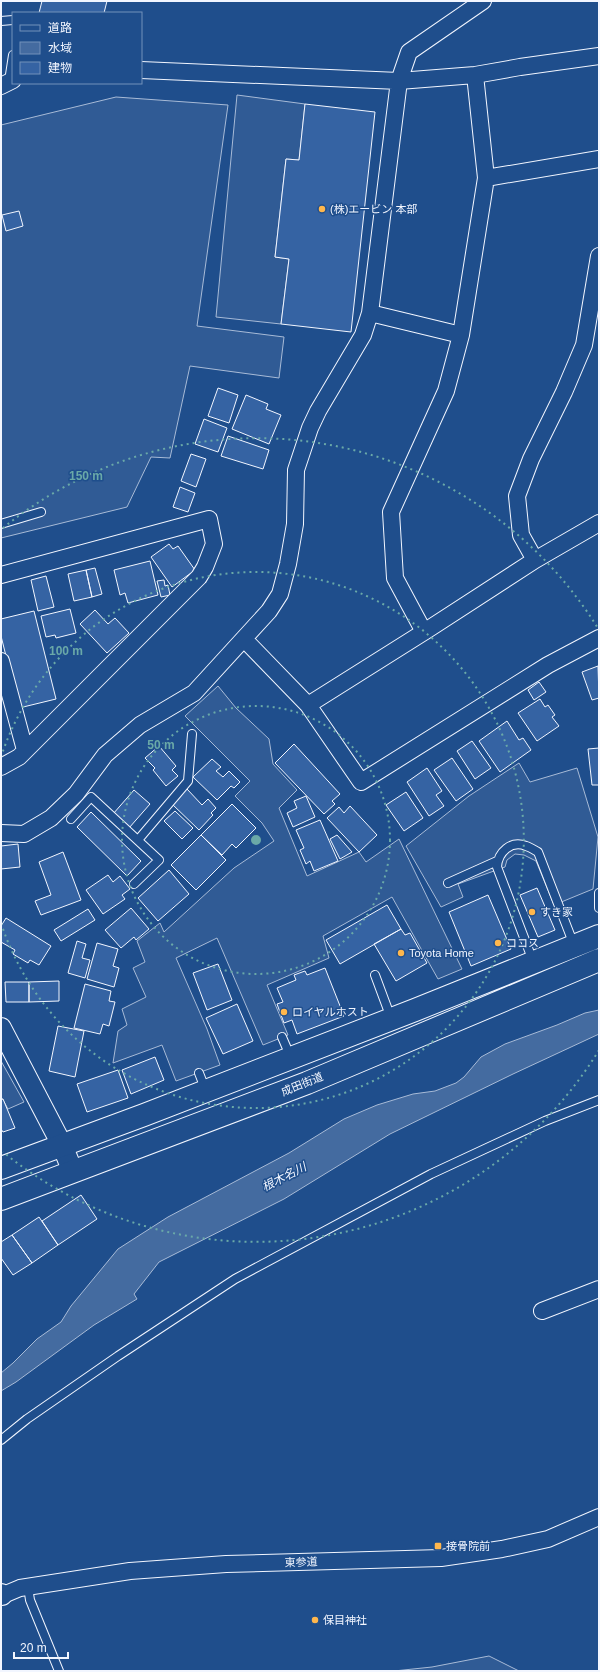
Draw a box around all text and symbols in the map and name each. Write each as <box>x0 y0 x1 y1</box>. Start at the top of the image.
legend <box>12 12 142 84</box>
text: 道路 <box>48 21 72 35</box>
text: 水域 <box>48 41 72 55</box>
text: 建物 <box>48 61 72 75</box>
place label: (株)エービン 本部 <box>330 203 417 215</box>
marker: (株)エービン 本部 <box>317 204 327 214</box>
text: 150 m <box>69 469 103 483</box>
text: 100 m <box>49 644 83 658</box>
text: 50 m <box>147 738 175 752</box>
centre of rings <box>249 833 263 847</box>
place label: すき家 <box>540 906 573 918</box>
marker: すき家 <box>527 907 537 917</box>
place label: ココス <box>506 937 539 949</box>
marker: ココス <box>493 938 503 948</box>
place label: Toyota Home <box>409 947 474 959</box>
marker: Toyota Home <box>396 948 406 958</box>
place label: ロイヤルホスト <box>292 1006 369 1018</box>
marker: ロイヤルホスト <box>279 1007 289 1017</box>
street label: 成田街道 <box>279 1070 325 1098</box>
water label: 根木名川 <box>259 1159 310 1194</box>
place label: 接骨院前 <box>446 1540 490 1552</box>
marker: 接骨院前 <box>433 1541 443 1551</box>
street label: 東参道 <box>284 1555 318 1569</box>
place label: 保目神社 <box>323 1614 367 1626</box>
marker: 保目神社 <box>310 1615 320 1625</box>
scale bar <box>14 1634 68 1660</box>
text: 20 m <box>20 1641 47 1655</box>

